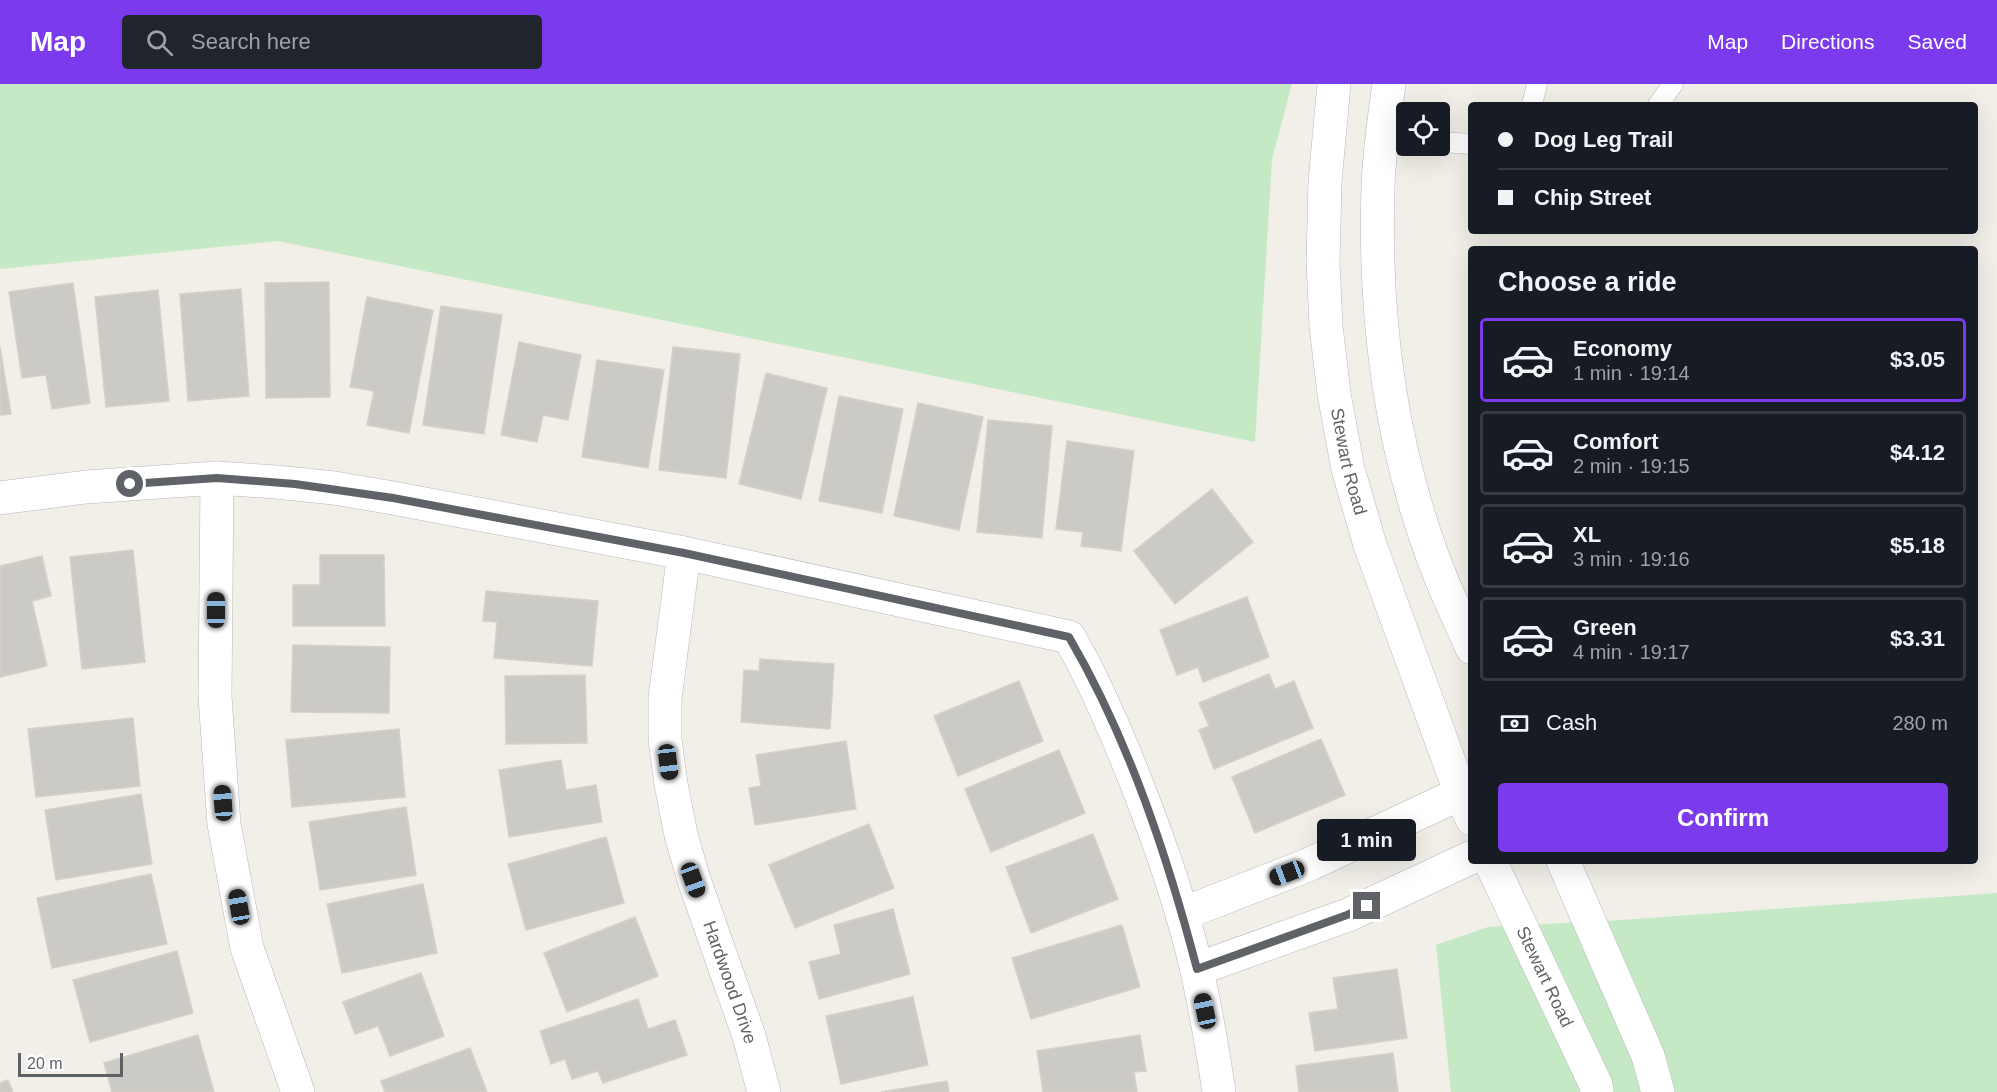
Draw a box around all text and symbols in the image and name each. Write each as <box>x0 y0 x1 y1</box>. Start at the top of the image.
search box <box>122 15 542 69</box>
text: Map <box>30 26 86 57</box>
icon: search <box>143 26 176 59</box>
text: Search here <box>191 29 311 54</box>
text: Map <box>1707 30 1748 53</box>
text: Directions <box>1781 30 1874 53</box>
text: Saved <box>1907 30 1967 53</box>
map controls <box>1396 102 1450 156</box>
button: locate <box>1396 102 1450 156</box>
text: Dog Leg Trail <box>1534 127 1673 152</box>
text: Chip Street <box>1534 185 1651 210</box>
text: Choose a ride <box>1498 267 1677 297</box>
icon: car <box>1501 333 1555 387</box>
text: Economy <box>1573 336 1672 361</box>
text: $3.05 <box>1890 347 1945 372</box>
text: 1 min · 19:14 <box>1573 362 1690 384</box>
street label: Stewart Road <box>1327 406 1371 517</box>
icon: car <box>1501 426 1555 480</box>
text: Comfort <box>1573 429 1659 454</box>
text: $4.12 <box>1890 440 1945 465</box>
text: 2 min · 19:15 <box>1573 455 1690 477</box>
route start <box>116 470 143 497</box>
icon: car <box>1501 519 1555 573</box>
text: XL <box>1573 522 1601 547</box>
text: $5.18 <box>1890 533 1945 558</box>
text: 3 min · 19:16 <box>1573 548 1690 570</box>
car <box>207 592 225 628</box>
icon: car <box>1501 612 1555 666</box>
text: Green <box>1573 615 1637 640</box>
text: $3.31 <box>1890 626 1945 651</box>
text: 4 min · 19:17 <box>1573 641 1690 663</box>
icon: cash <box>1498 707 1531 740</box>
text: Cash <box>1546 710 1597 735</box>
text: 280 m <box>1892 712 1948 734</box>
car <box>657 743 679 781</box>
button: Confirm <box>1498 783 1948 852</box>
car <box>213 784 233 822</box>
callout: 1 min <box>1318 819 1416 861</box>
text: 1 min <box>1340 829 1393 851</box>
car <box>1267 858 1307 888</box>
car <box>678 860 708 900</box>
car <box>227 888 251 926</box>
route end <box>1353 892 1380 919</box>
street label: Hardwood Drive <box>699 918 761 1046</box>
street label: Stewart Road <box>1512 923 1577 1030</box>
car <box>1192 992 1218 1030</box>
scale bar <box>18 1050 123 1078</box>
text: 20 m <box>27 1055 63 1072</box>

